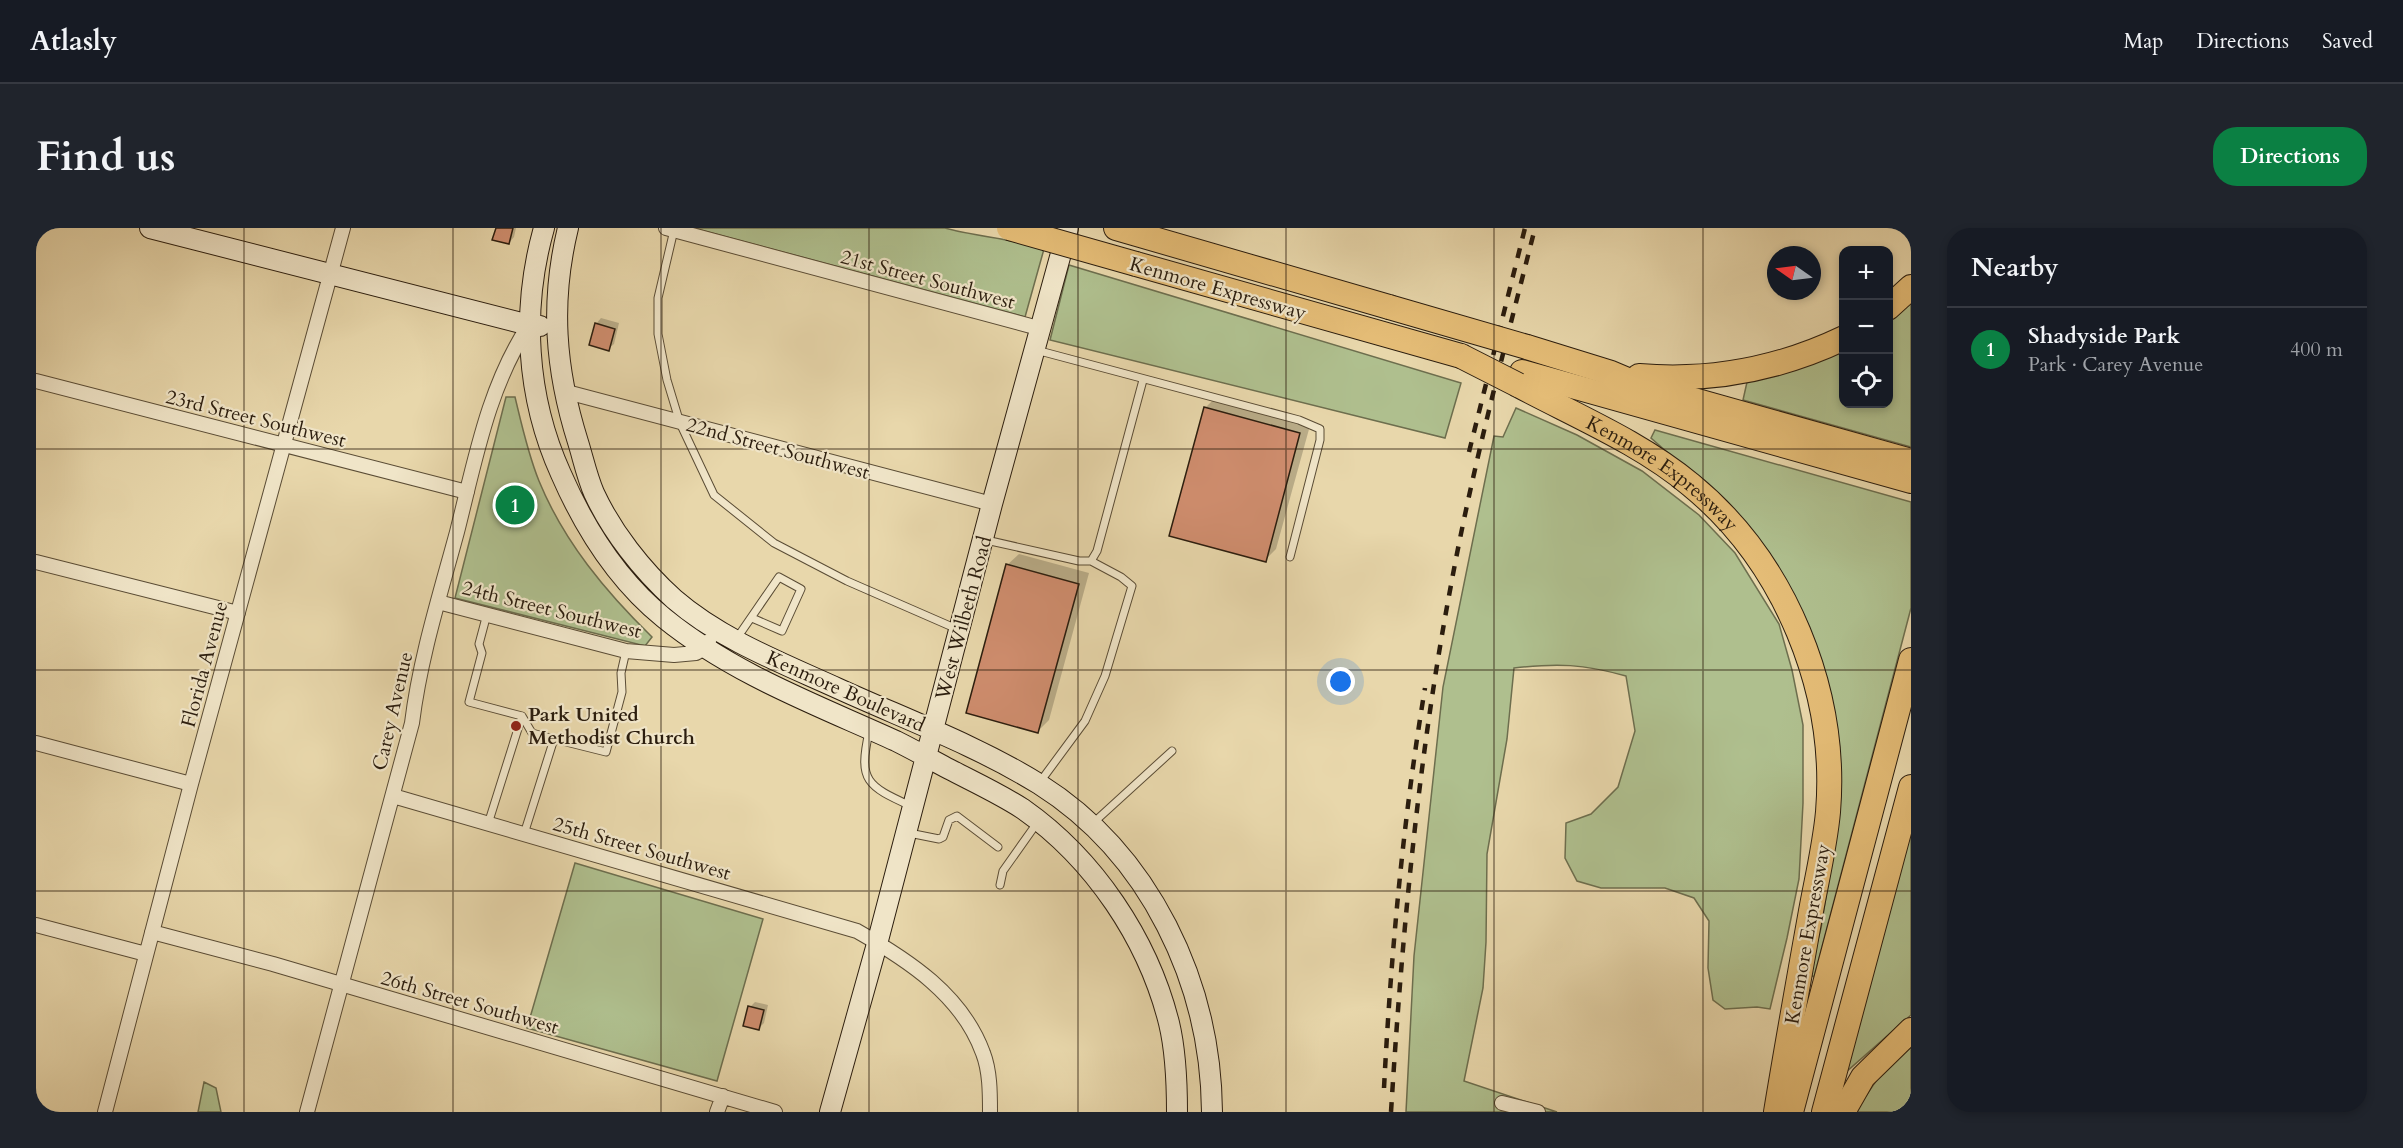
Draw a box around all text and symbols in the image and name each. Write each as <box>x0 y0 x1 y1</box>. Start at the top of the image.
text: Atlasly <box>30 22 117 60</box>
text: Map <box>2123 27 2163 56</box>
text: Directions <box>2196 27 2289 56</box>
text: Saved <box>2322 27 2373 56</box>
button: Directions <box>2213 127 2367 186</box>
text: Find us <box>36 128 176 185</box>
street label: 21st Street Southwest <box>838 243 1019 316</box>
north arrow <box>1767 246 1821 300</box>
map controls <box>1839 246 1893 408</box>
button: + <box>1839 246 1893 300</box>
street label: Kenmore Expressway <box>1126 250 1310 327</box>
text: Nearby <box>1971 250 2059 285</box>
button: − <box>1839 300 1893 354</box>
text: Shadyside Park <box>2028 321 2180 351</box>
text: 1 <box>1985 336 1996 363</box>
text: 400 m <box>2290 336 2343 363</box>
text: Park · Carey Avenue <box>2028 351 2203 378</box>
button: locate <box>1839 354 1893 408</box>
street label: 23rd Street Southwest <box>163 383 349 454</box>
street label: Kenmore Expressway <box>1582 409 1745 537</box>
street label: 22nd Street Southwest <box>683 411 873 486</box>
pin: 1 <box>496 482 534 528</box>
street label: West Wilbeth Road <box>928 533 998 704</box>
street label: 24th Street Southwest <box>459 574 645 645</box>
street label: Florida Avenue <box>175 598 234 730</box>
street label: Kenmore Boulevard <box>762 644 930 739</box>
street label: Carey Avenue <box>366 649 419 773</box>
your location <box>1326 667 1355 696</box>
place label: Park United Methodist Church <box>528 701 696 751</box>
marker: Park United Methodist Church <box>509 719 523 733</box>
street label: 25th Street Southwest <box>550 810 735 887</box>
street label: Kenmore Expressway <box>1778 841 1837 1026</box>
street label: 26th Street Southwest <box>378 964 563 1041</box>

